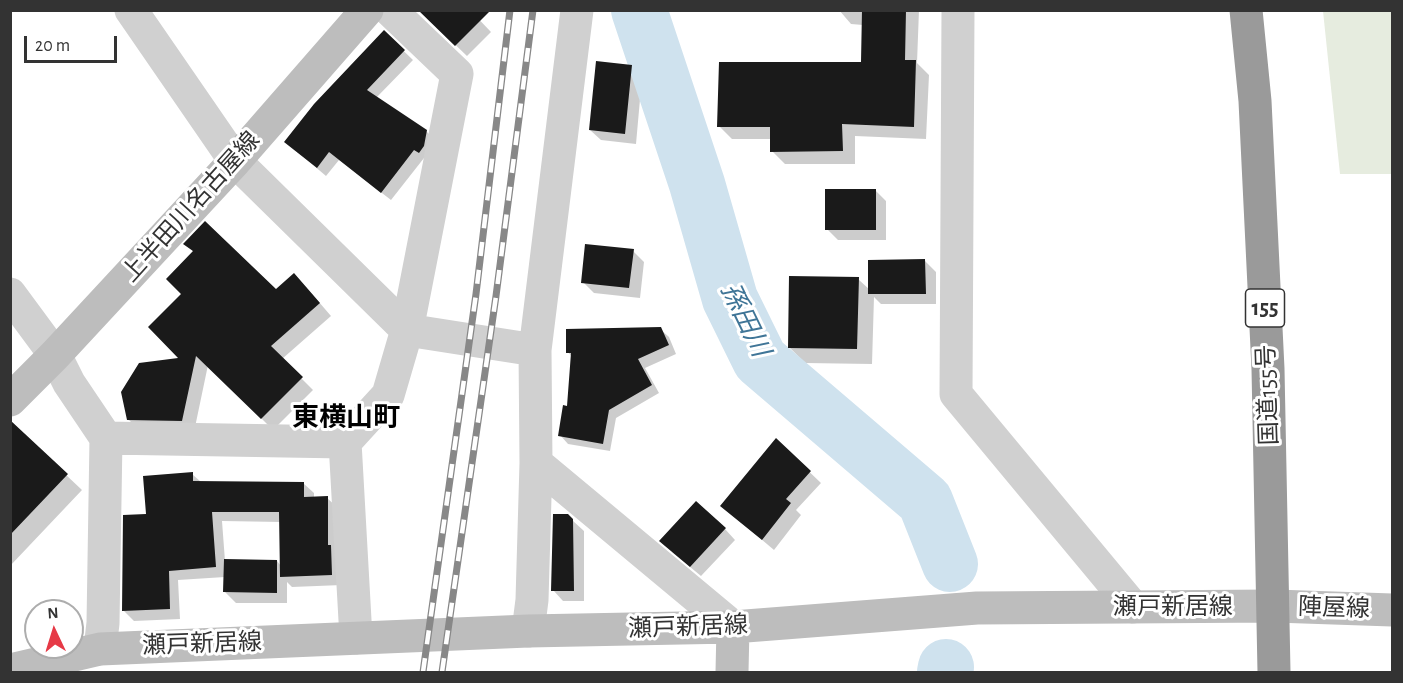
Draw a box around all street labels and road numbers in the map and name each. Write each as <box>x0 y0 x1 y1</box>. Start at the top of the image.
street label: 上半田川名古屋線 <box>116 126 266 288</box>
road number: 155 <box>1246 289 1284 327</box>
street label: 国道155号 <box>1252 344 1284 446</box>
street label: 陣屋線 <box>1298 592 1370 624</box>
street label: 瀬戸新居線 <box>1113 593 1233 621</box>
street label: 瀬戸新居線 <box>628 611 748 643</box>
street label: 瀬戸新居線 <box>142 628 262 660</box>

